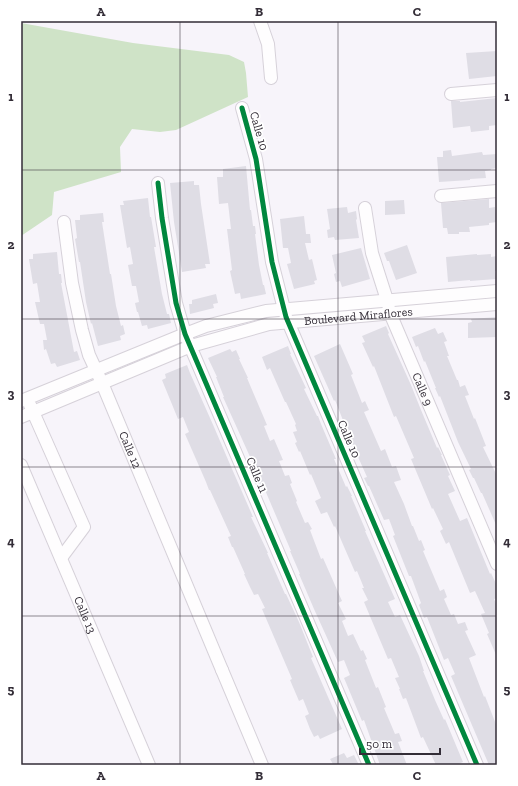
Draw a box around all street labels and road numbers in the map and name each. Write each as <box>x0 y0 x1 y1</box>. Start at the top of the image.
street label: Calle 10 <box>247 110 271 152</box>
street label: Boulevard Miraflores <box>304 304 413 328</box>
street label: Calle 9 <box>409 370 436 408</box>
street label: Calle 10 <box>335 418 363 460</box>
street label: Calle 12 <box>116 429 144 471</box>
street label: Calle 11 <box>243 455 271 495</box>
street label: Calle 13 <box>71 594 99 636</box>

